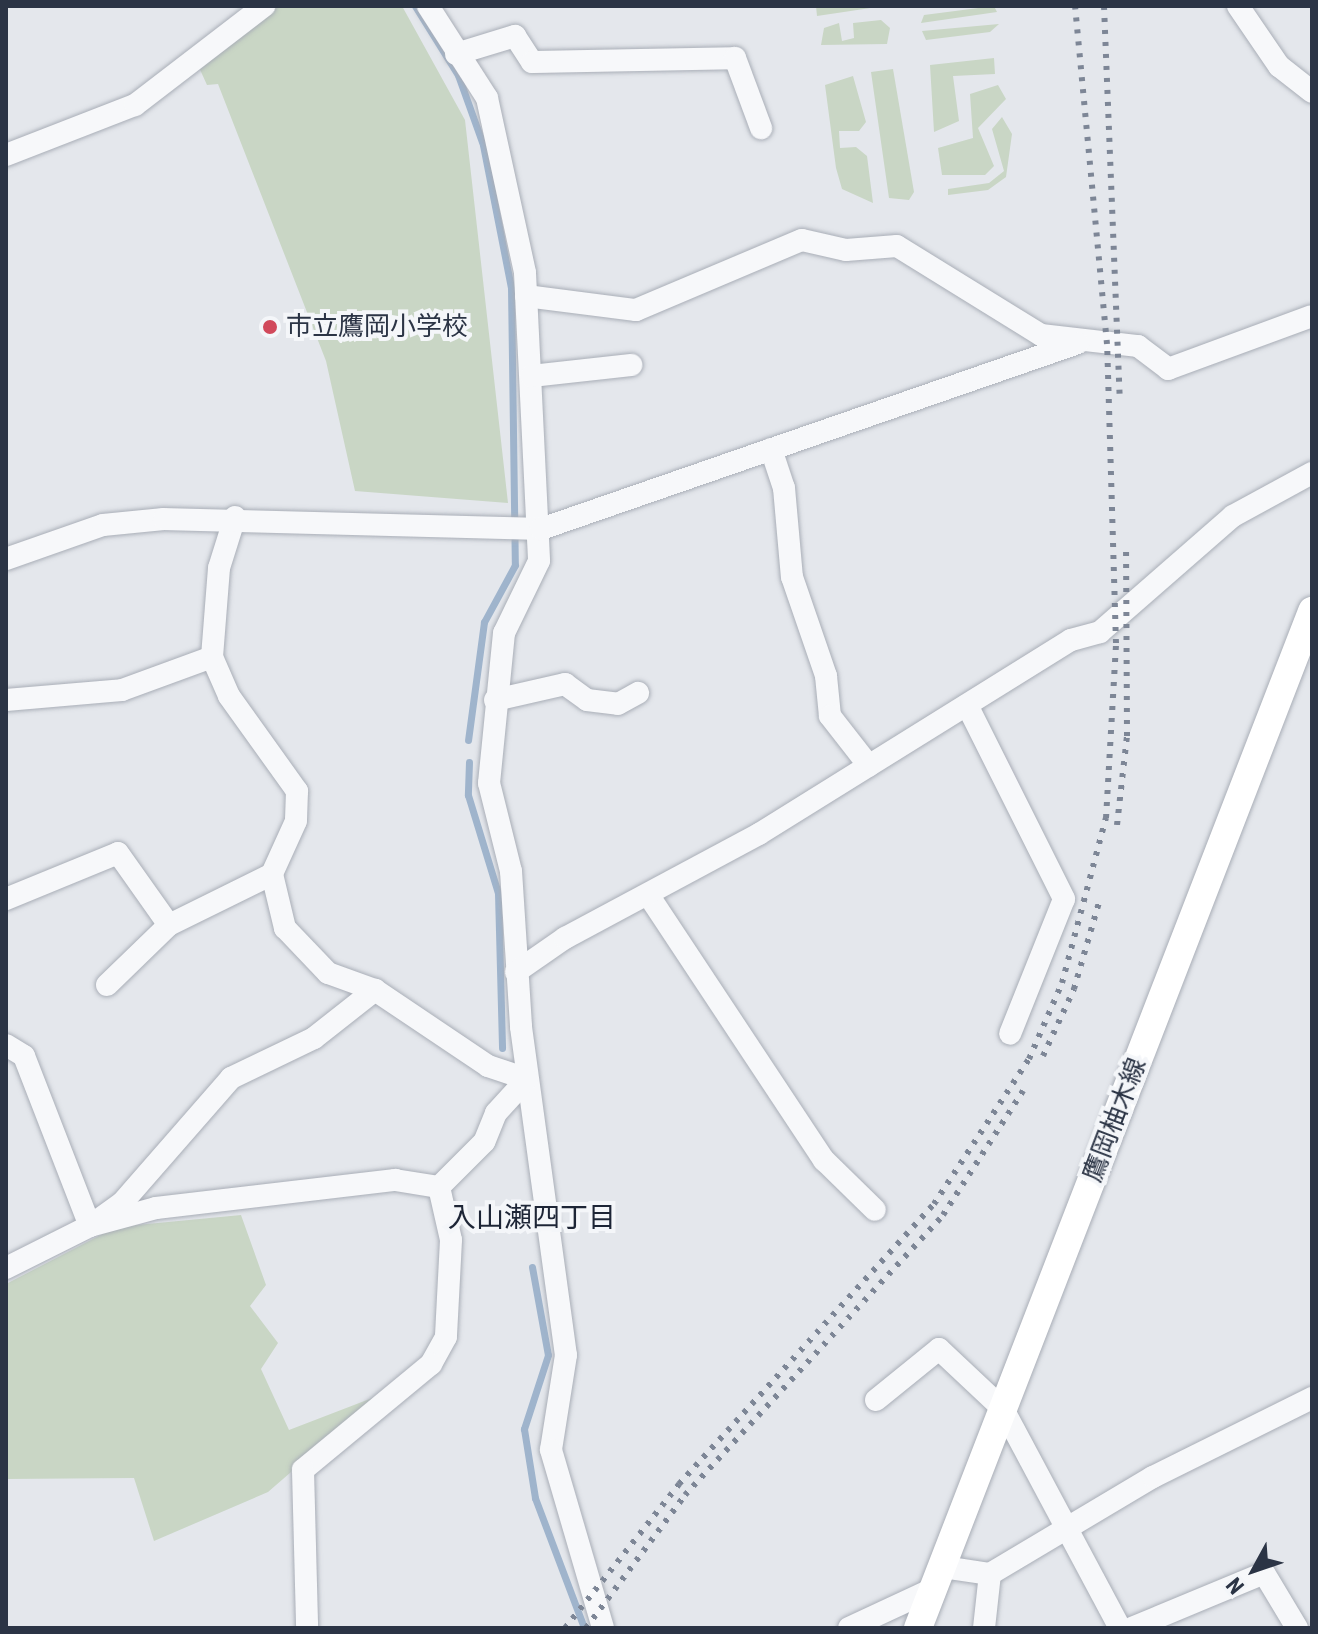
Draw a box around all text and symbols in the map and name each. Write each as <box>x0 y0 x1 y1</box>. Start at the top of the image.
place label: 市立鷹岡小学校 <box>286 311 468 343</box>
marker: 市立鷹岡小学校 <box>261 318 279 336</box>
street label: 鷹岡柚木線 <box>1077 1054 1153 1186</box>
district label: 入山瀬四丁目 <box>448 1201 616 1235</box>
north arrow <box>1214 1530 1294 1610</box>
text: N <box>1221 1573 1249 1599</box>

